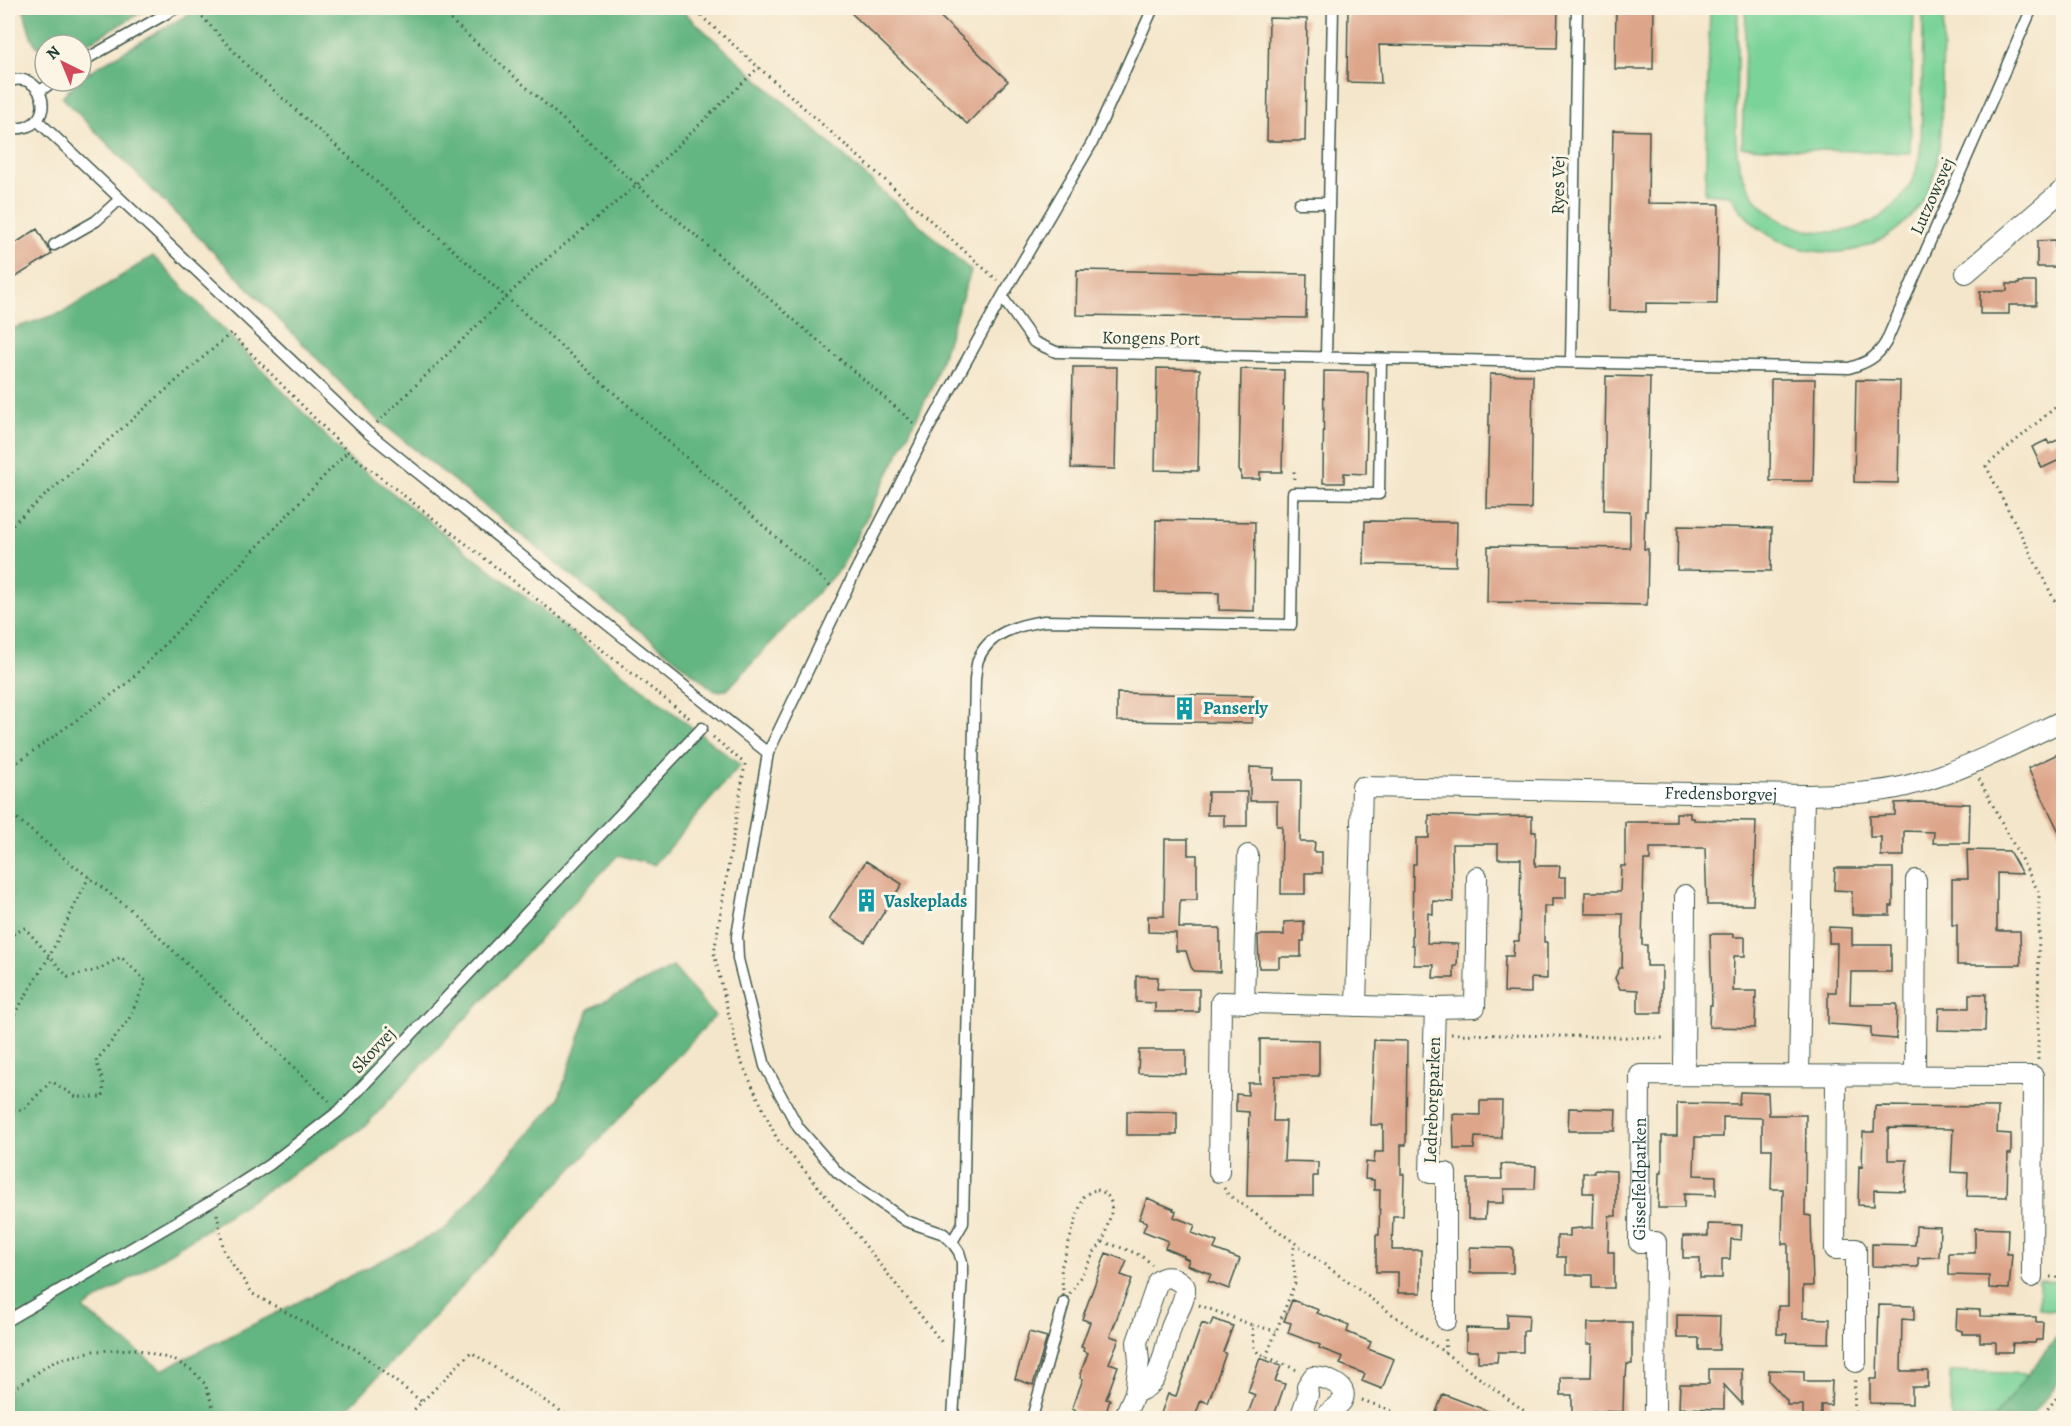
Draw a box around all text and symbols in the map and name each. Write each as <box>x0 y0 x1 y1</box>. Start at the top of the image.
north arrow <box>33 33 93 93</box>
text: N <box>42 41 65 65</box>
street label: Lutzowsvej <box>1904 154 1960 238</box>
street label: Ryes Vej <box>1545 155 1571 215</box>
street label: Kongens Port <box>1102 325 1200 351</box>
building icon: Panserly <box>1172 695 1198 721</box>
place label: Panserly <box>1203 696 1268 720</box>
street label: Fredensborgvej <box>1664 780 1778 807</box>
building icon: Vaskeplads <box>853 888 879 914</box>
place label: Vaskeplads <box>883 889 967 913</box>
street label: Skovvej <box>345 1022 401 1078</box>
street label: Ledreborgparken <box>1418 1036 1446 1164</box>
street label: Gisselfeldparken <box>1627 1117 1652 1241</box>

